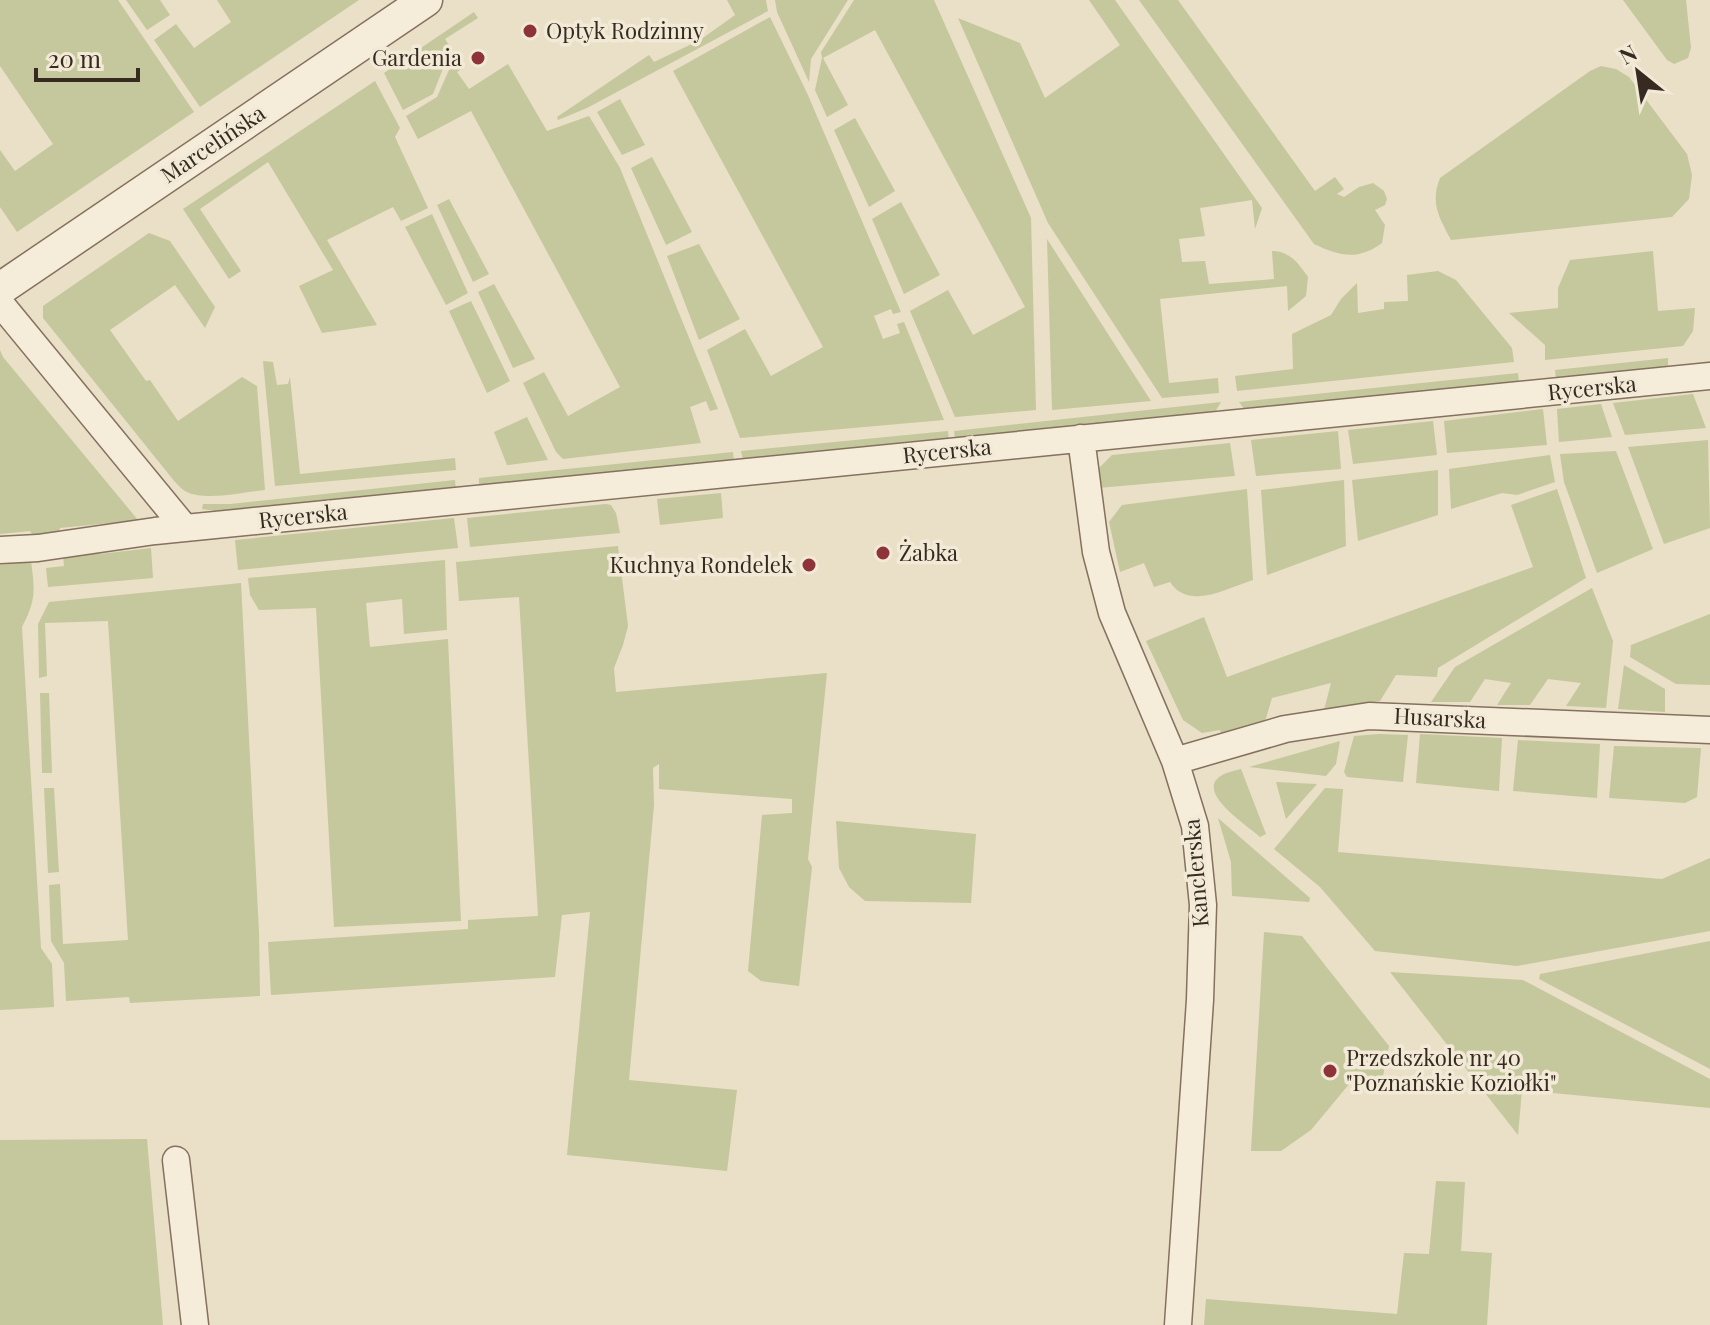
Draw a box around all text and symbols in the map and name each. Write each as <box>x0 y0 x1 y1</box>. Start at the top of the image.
place label: Optyk Rodzinny <box>546 15 704 45</box>
marker: Optyk Rodzinny <box>521 22 539 40</box>
scale bar <box>36 32 138 82</box>
north arrow <box>1598 32 1678 112</box>
text: N <box>1613 37 1642 71</box>
text: 20 m <box>48 42 101 74</box>
place label: Gardenia <box>372 42 462 72</box>
marker: Gardenia <box>469 49 487 67</box>
street label: Marcelińska <box>154 97 270 189</box>
street label: Rycerska <box>1546 367 1638 407</box>
street label: Rycerska <box>901 430 993 470</box>
street label: Rycerska <box>257 495 349 535</box>
place label: Żabka <box>899 537 958 567</box>
marker: Żabka <box>874 544 892 562</box>
place label: Kuchnya Rondelek <box>609 549 793 579</box>
marker: Kuchnya Rondelek <box>800 556 818 574</box>
street label: Husarska <box>1393 700 1487 734</box>
street label: Kanclerska <box>1175 818 1215 929</box>
place label: Przedszkole nr 40 "Poznańskie Koziołki" <box>1346 1042 1557 1097</box>
marker: Przedszkole nr 40 "Poznańskie Koziołki" <box>1321 1062 1339 1080</box>

